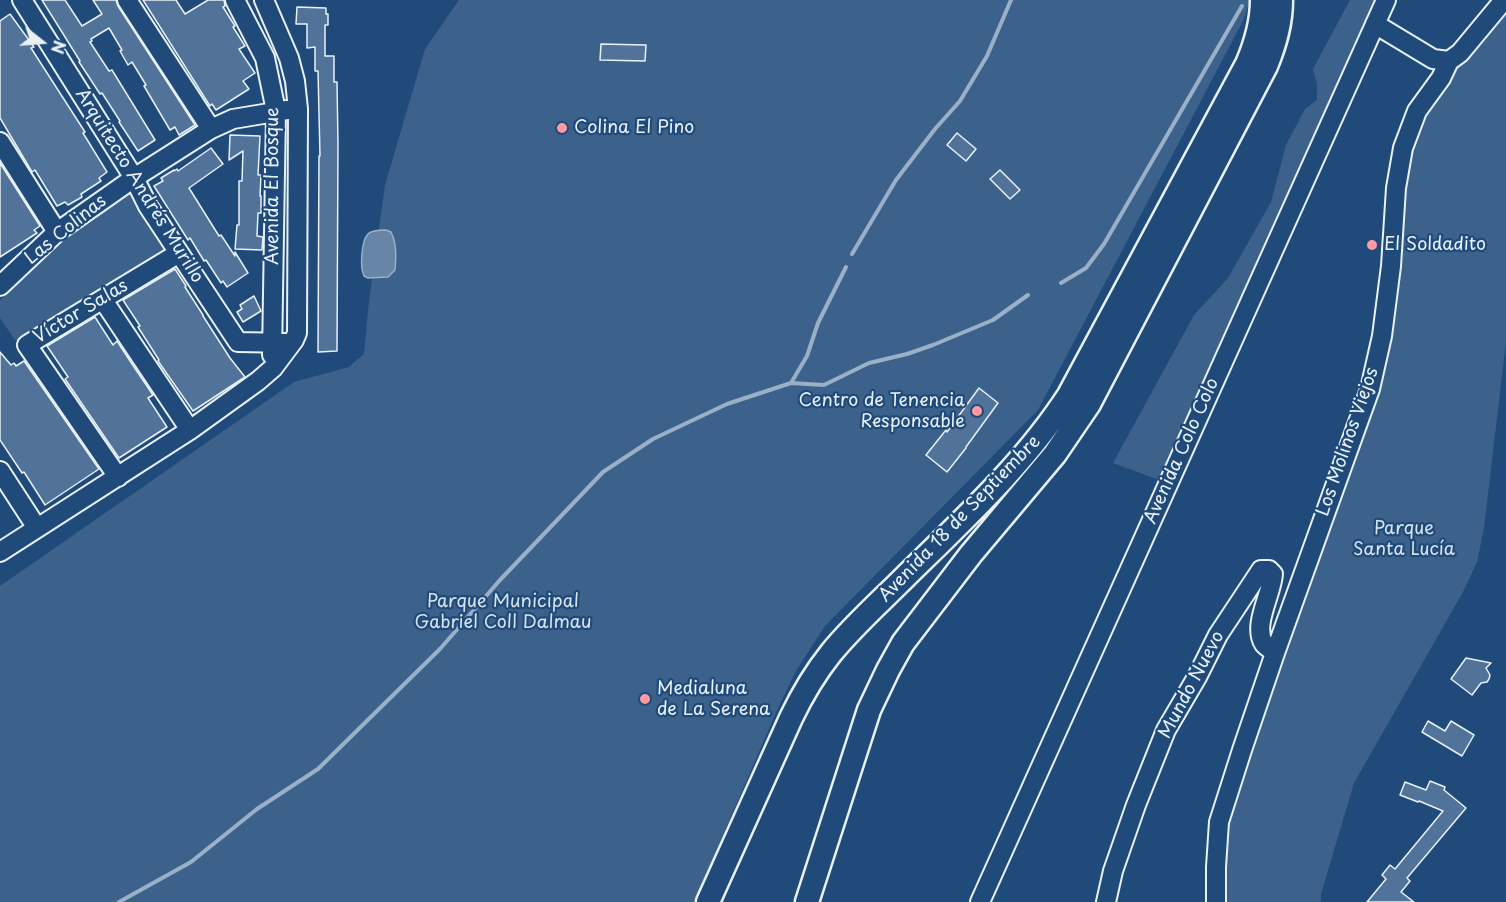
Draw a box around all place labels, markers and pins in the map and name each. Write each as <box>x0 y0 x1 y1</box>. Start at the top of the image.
place label: Colina El Pino <box>574 117 694 139</box>
marker: Colina El Pino <box>555 121 569 135</box>
place label: El Soldadito <box>1384 234 1486 256</box>
marker: El Soldadito <box>1365 238 1379 252</box>
place label: Centro de Tenencia Responsable <box>799 390 965 432</box>
marker: Centro de Tenencia Responsable <box>970 404 984 418</box>
place label: Medialuna de La Serena <box>657 678 770 720</box>
marker: Medialuna de La Serena <box>638 692 652 706</box>

